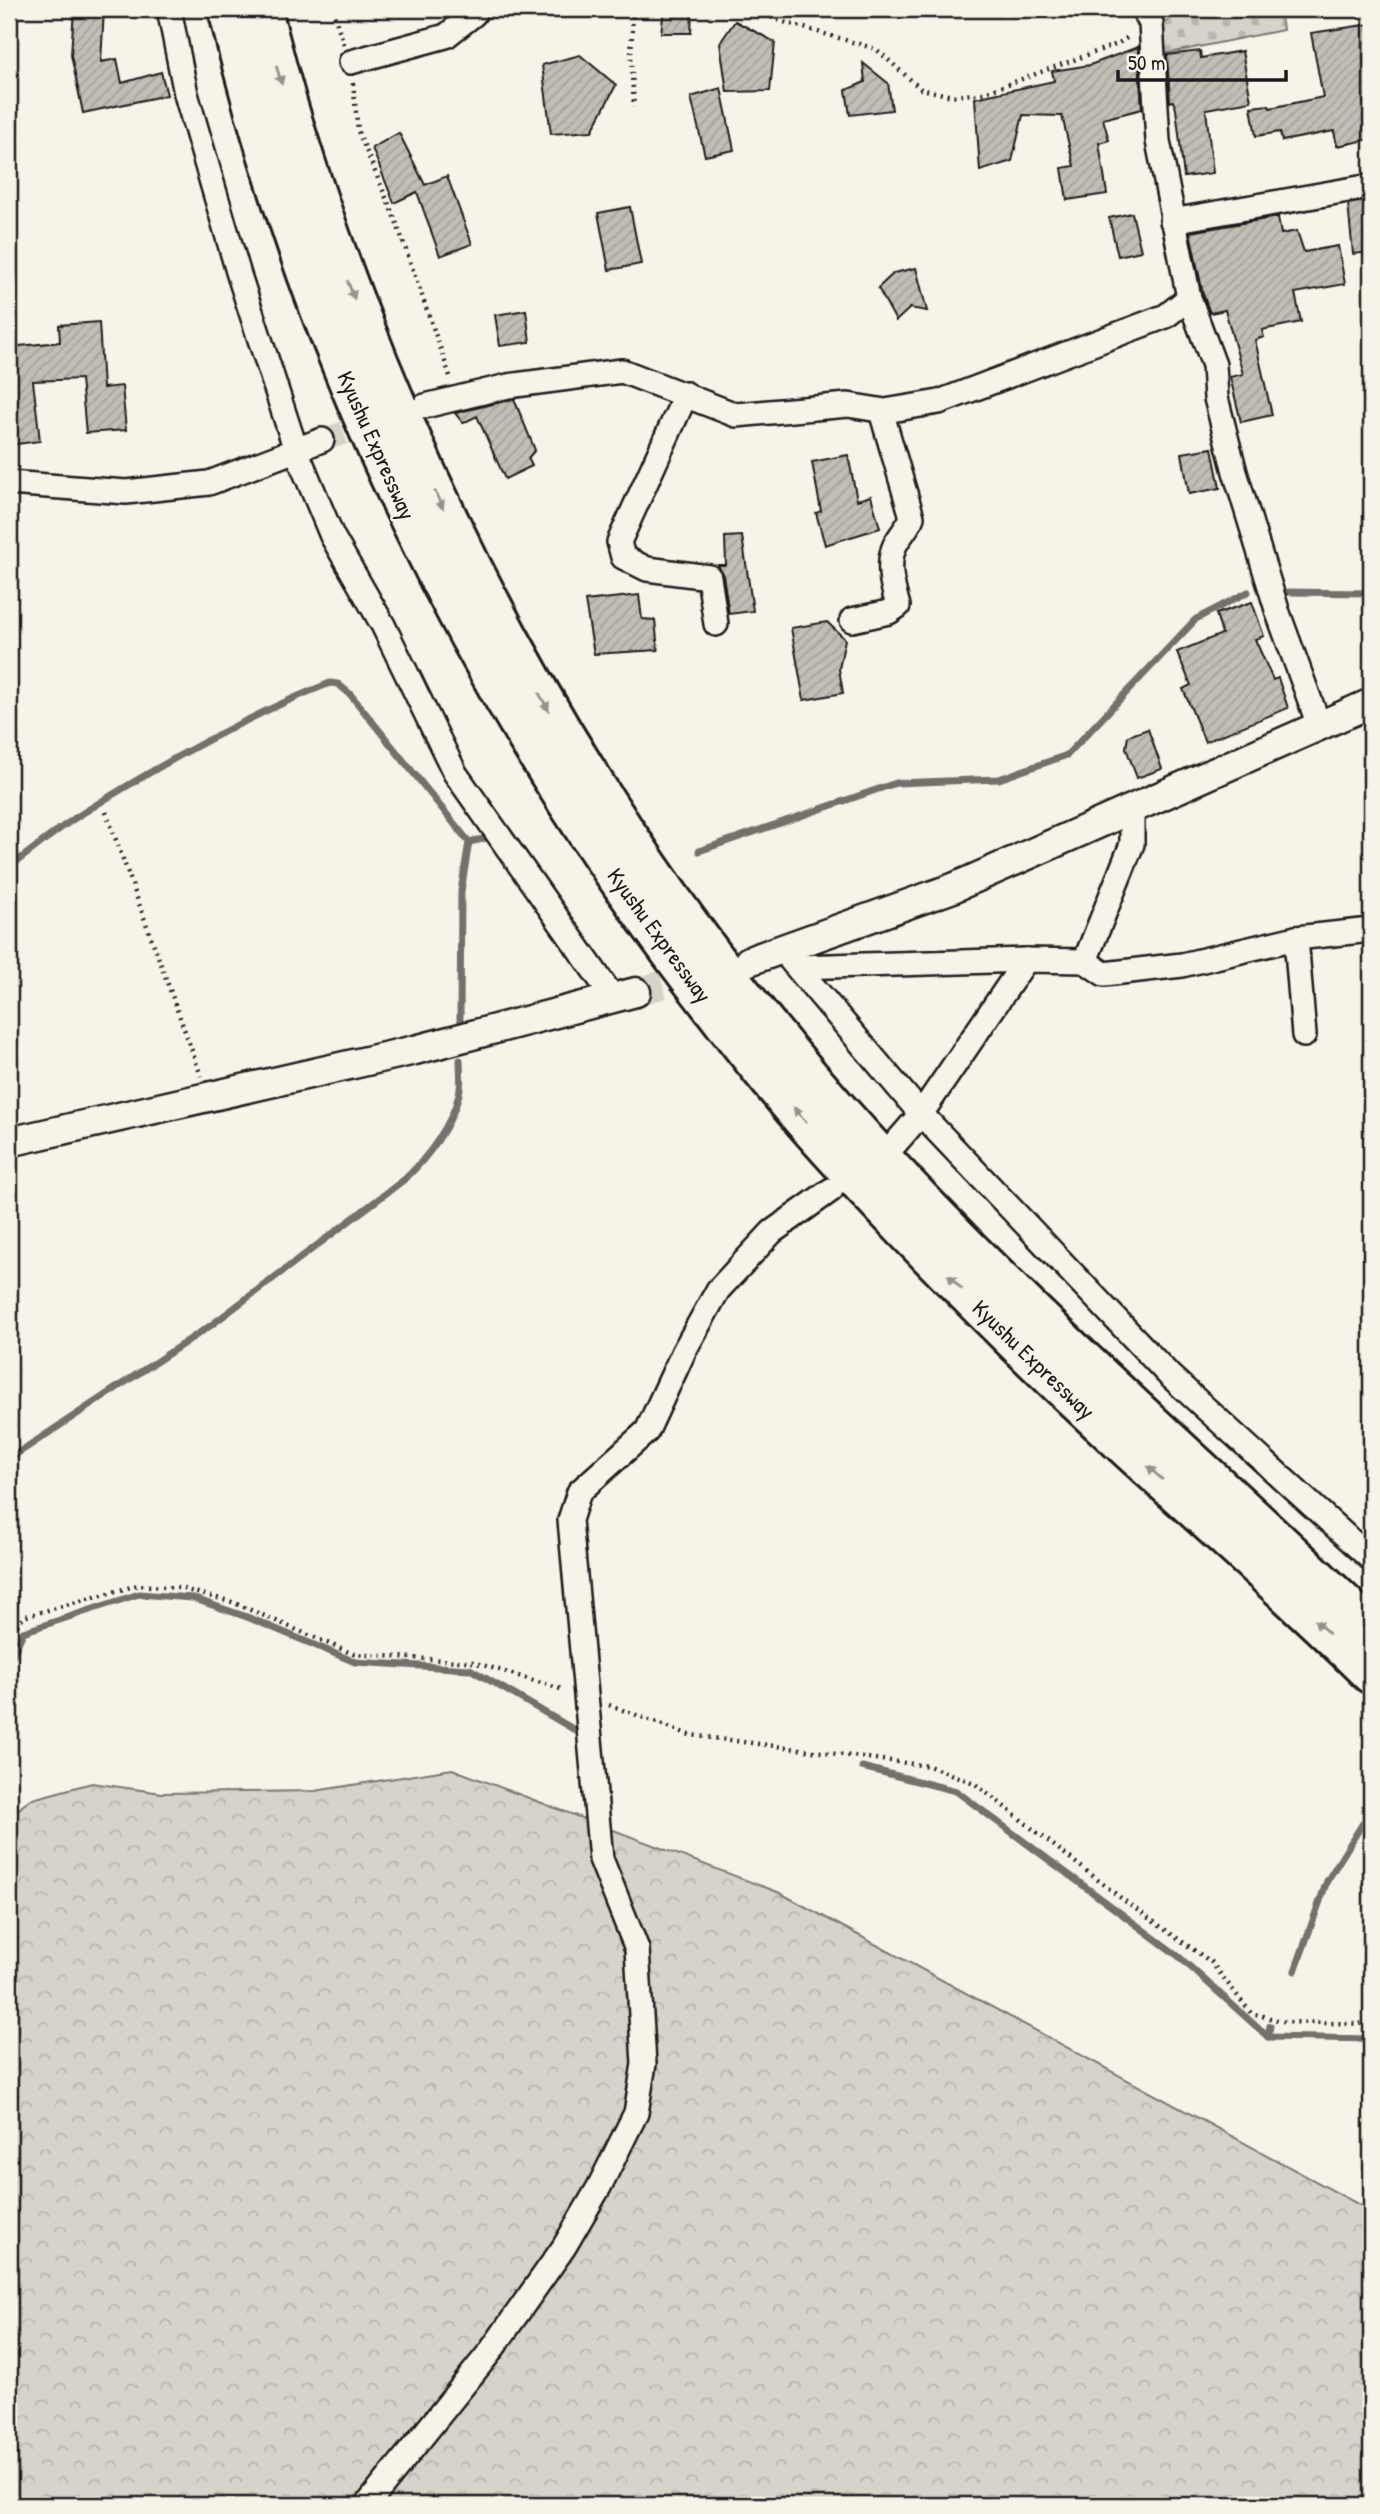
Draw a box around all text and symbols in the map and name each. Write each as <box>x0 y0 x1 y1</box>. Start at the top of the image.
scale bar <box>1118 38 1286 82</box>
text: 50 m <box>1128 48 1165 77</box>
one-way arrow <box>275 64 285 85</box>
one-way arrow <box>346 280 357 301</box>
street label: Kyushu Expressway <box>330 366 424 524</box>
one-way arrow <box>433 490 445 510</box>
one-way arrow <box>538 692 550 712</box>
street label: Kyushu Expressway <box>601 861 720 1009</box>
one-way arrow <box>793 1106 808 1124</box>
one-way arrow <box>947 1274 963 1291</box>
street label: Kyushu Expressway <box>966 1292 1102 1426</box>
one-way arrow <box>1146 1465 1164 1481</box>
one-way arrow <box>1314 1618 1331 1635</box>

